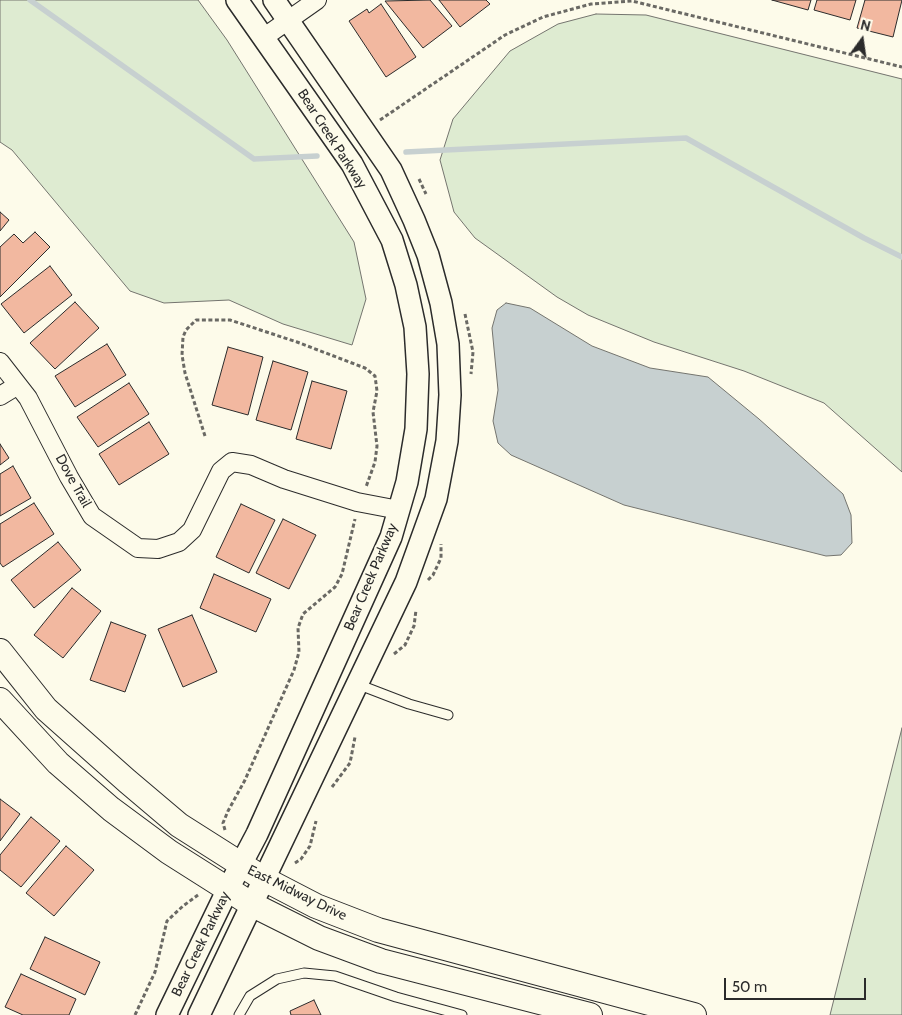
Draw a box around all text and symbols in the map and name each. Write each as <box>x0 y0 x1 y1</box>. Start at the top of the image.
north arrow <box>837 15 887 65</box>
text: N <box>859 16 873 35</box>
street label: Bear Creek Parkway <box>294 86 370 192</box>
street label: Dove Trail <box>52 451 94 511</box>
street label: Bear Creek Parkway <box>341 521 401 633</box>
street label: East Midway Drive <box>245 862 349 924</box>
street label: Bear Creek Parkway <box>168 889 234 999</box>
scale bar <box>727 968 870 1000</box>
text: 50 m <box>732 978 767 996</box>

